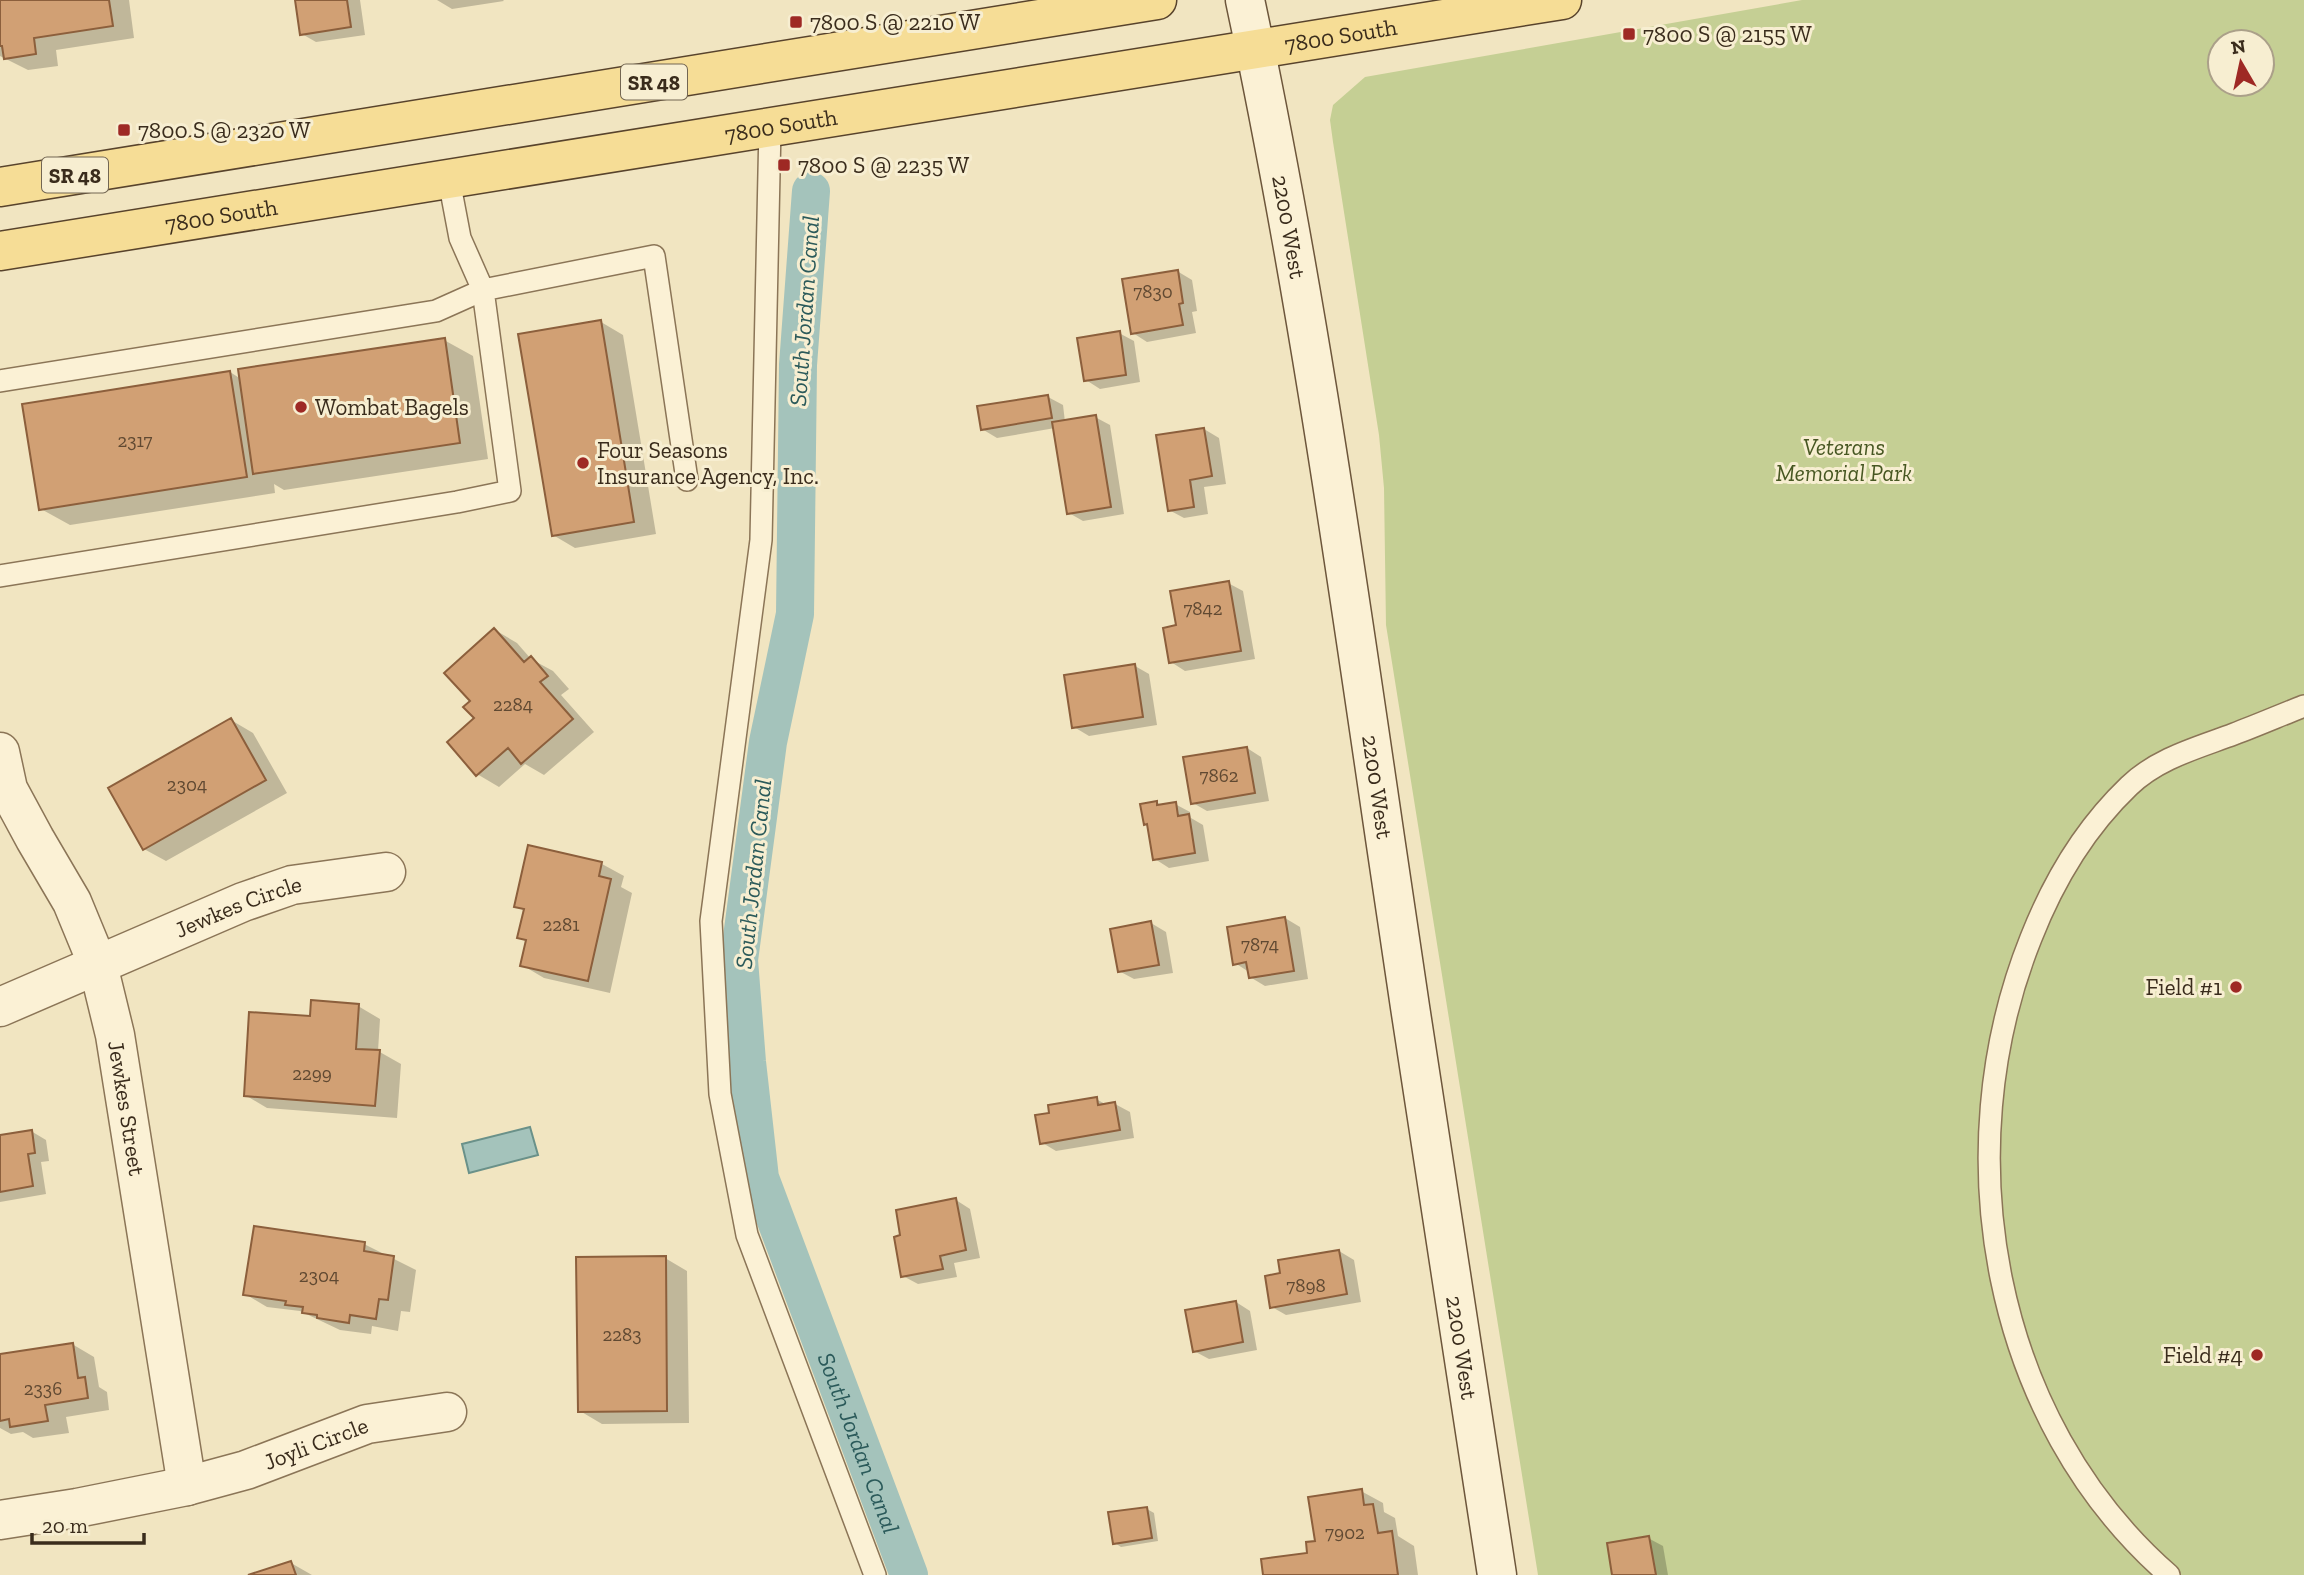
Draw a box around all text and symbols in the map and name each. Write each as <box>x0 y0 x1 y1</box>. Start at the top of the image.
place label: 7800 S @ 2210 W <box>810 8 981 36</box>
street label: 7800 South <box>1283 13 1399 58</box>
marker: 7800 S @ 2210 W <box>788 14 804 30</box>
place label: 7800 S @ 2155 W <box>1643 20 1812 48</box>
marker: 7800 S @ 2155 W <box>1621 26 1637 42</box>
north arrow <box>2206 28 2276 98</box>
text: N <box>2229 34 2247 59</box>
road number: SR 48 <box>621 64 687 100</box>
street label: 7800 South <box>723 103 839 148</box>
place label: 7800 S @ 2320 W <box>138 116 311 144</box>
marker: 7800 S @ 2320 W <box>116 122 132 138</box>
place label: 7800 S @ 2235 W <box>798 151 970 179</box>
marker: 7800 S @ 2235 W <box>776 157 792 173</box>
road number: SR 48 <box>42 158 108 192</box>
street label: 2200 West <box>1266 173 1312 281</box>
street label: 7800 South <box>163 193 279 238</box>
water label: South Jordan Canal <box>783 215 825 407</box>
house number: 7830 <box>1133 280 1173 303</box>
place label: Wombat Bagels <box>315 393 469 421</box>
marker: Wombat Bagels <box>293 399 309 415</box>
house number: 2317 <box>117 429 153 452</box>
park label: Veterans Memorial Park <box>1776 433 1912 487</box>
place label: Four Seasons Insurance Agency, Inc. <box>597 436 819 490</box>
marker: Four Seasons Insurance Agency, Inc. <box>575 455 591 471</box>
house number: 7842 <box>1183 597 1223 620</box>
house number: 2284 <box>493 693 533 716</box>
street label: 2200 West <box>1356 733 1399 841</box>
house number: 7862 <box>1199 764 1239 787</box>
house number: 2304 <box>167 773 207 796</box>
water label: South Jordan Canal <box>729 778 777 970</box>
street label: Jewkes Circle <box>171 870 303 944</box>
house number: 2281 <box>542 913 580 936</box>
house number: 7874 <box>1241 933 1279 956</box>
place label: Field #1 <box>2146 973 2222 1001</box>
marker: Field #1 <box>2228 979 2244 995</box>
street label: Jewkes Street <box>102 1039 151 1178</box>
house number: 2299 <box>292 1062 332 1085</box>
house number: 2304 <box>299 1264 339 1287</box>
house number: 7898 <box>1286 1274 1326 1297</box>
street label: 2200 West <box>1440 1294 1484 1402</box>
house number: 2283 <box>602 1323 642 1346</box>
place label: Field #4 <box>2163 1341 2243 1369</box>
marker: Field #4 <box>2249 1347 2265 1363</box>
water label: South Jordan Canal <box>812 1348 906 1537</box>
house number: 2336 <box>24 1377 62 1400</box>
street label: Joyli Circle <box>260 1411 372 1476</box>
scale bar <box>32 1502 144 1546</box>
text: 20 m <box>42 1513 88 1538</box>
house number: 7902 <box>1325 1521 1365 1544</box>

